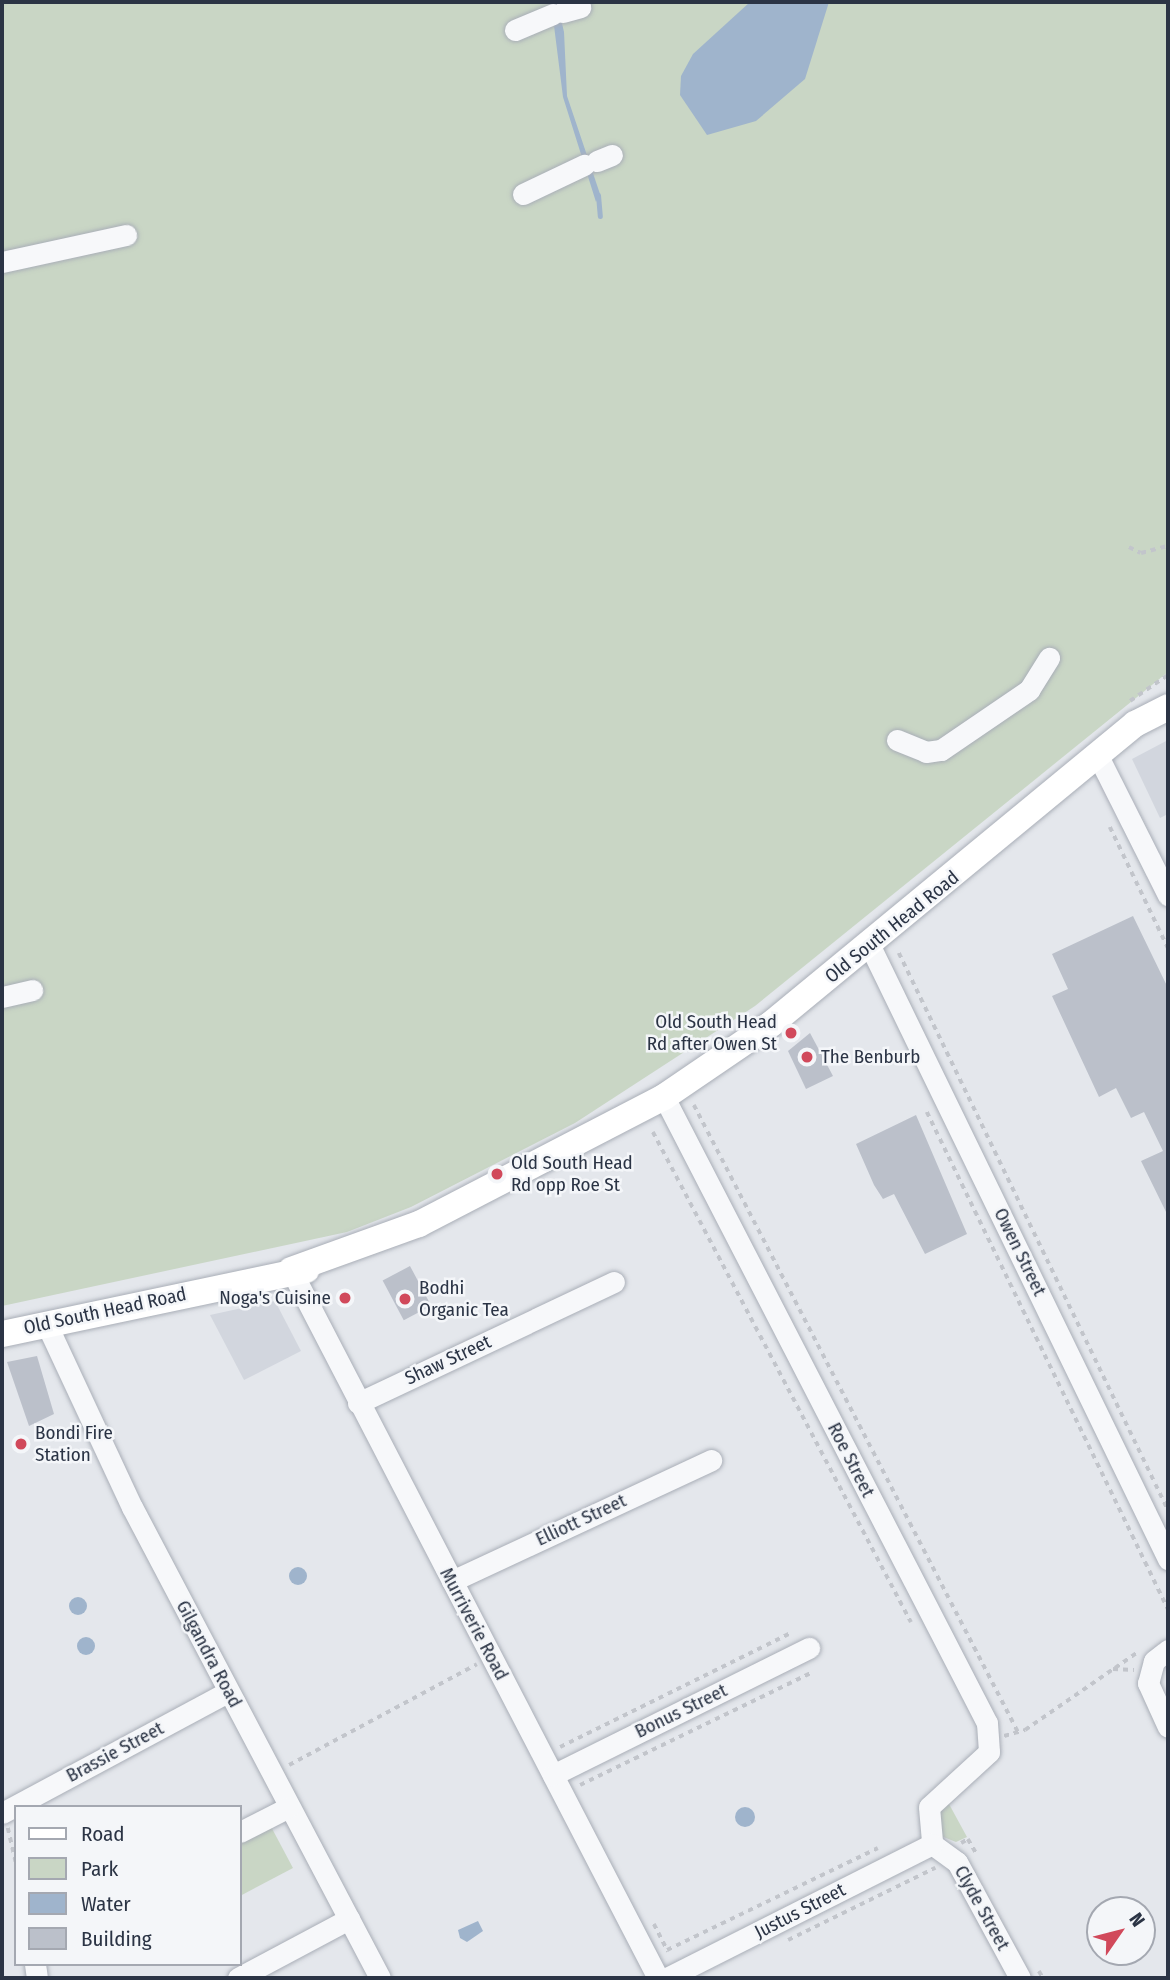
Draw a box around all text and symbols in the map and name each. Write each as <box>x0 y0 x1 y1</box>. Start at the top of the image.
street label: Old South Head Road <box>820 866 964 988</box>
place label: Old South Head Rd after Owen St <box>647 1011 777 1055</box>
marker: Old South Head Rd after Owen St <box>783 1025 799 1041</box>
place label: The Benburb <box>821 1046 920 1068</box>
marker: The Benburb <box>799 1049 815 1065</box>
place label: Old South Head Rd opp Roe St <box>511 1152 633 1196</box>
marker: Old South Head Rd opp Roe St <box>489 1166 505 1182</box>
street label: Owen Street <box>989 1204 1051 1300</box>
place label: Bodhi Organic Tea <box>419 1277 509 1321</box>
street label: Old South Head Road <box>22 1283 188 1339</box>
place label: Noga's Cuisine <box>219 1287 331 1309</box>
marker: Noga's Cuisine <box>337 1290 353 1306</box>
marker: Bodhi Organic Tea <box>397 1291 413 1307</box>
street label: Shaw Street <box>401 1330 495 1390</box>
street label: Roe Street <box>823 1419 879 1501</box>
place label: Bondi Fire Station <box>35 1422 113 1466</box>
marker: Bondi Fire Station <box>13 1436 29 1452</box>
street label: Elliott Street <box>532 1489 630 1551</box>
street label: Murriverie Road <box>435 1564 513 1684</box>
street label: Gilgandra Road <box>171 1597 247 1711</box>
street label: Bonus Street <box>631 1679 731 1743</box>
street label: Brassie Street <box>62 1717 168 1787</box>
legend <box>14 1805 242 1966</box>
text: Road <box>81 1821 125 1847</box>
text: Park <box>81 1856 118 1882</box>
street label: Clyde Street <box>949 1862 1015 1954</box>
street label: Justus Street <box>751 1878 849 1944</box>
text: Water <box>81 1891 131 1917</box>
north arrow <box>1086 1896 1156 1966</box>
text: N <box>1124 1909 1150 1931</box>
text: Building <box>81 1926 152 1952</box>

